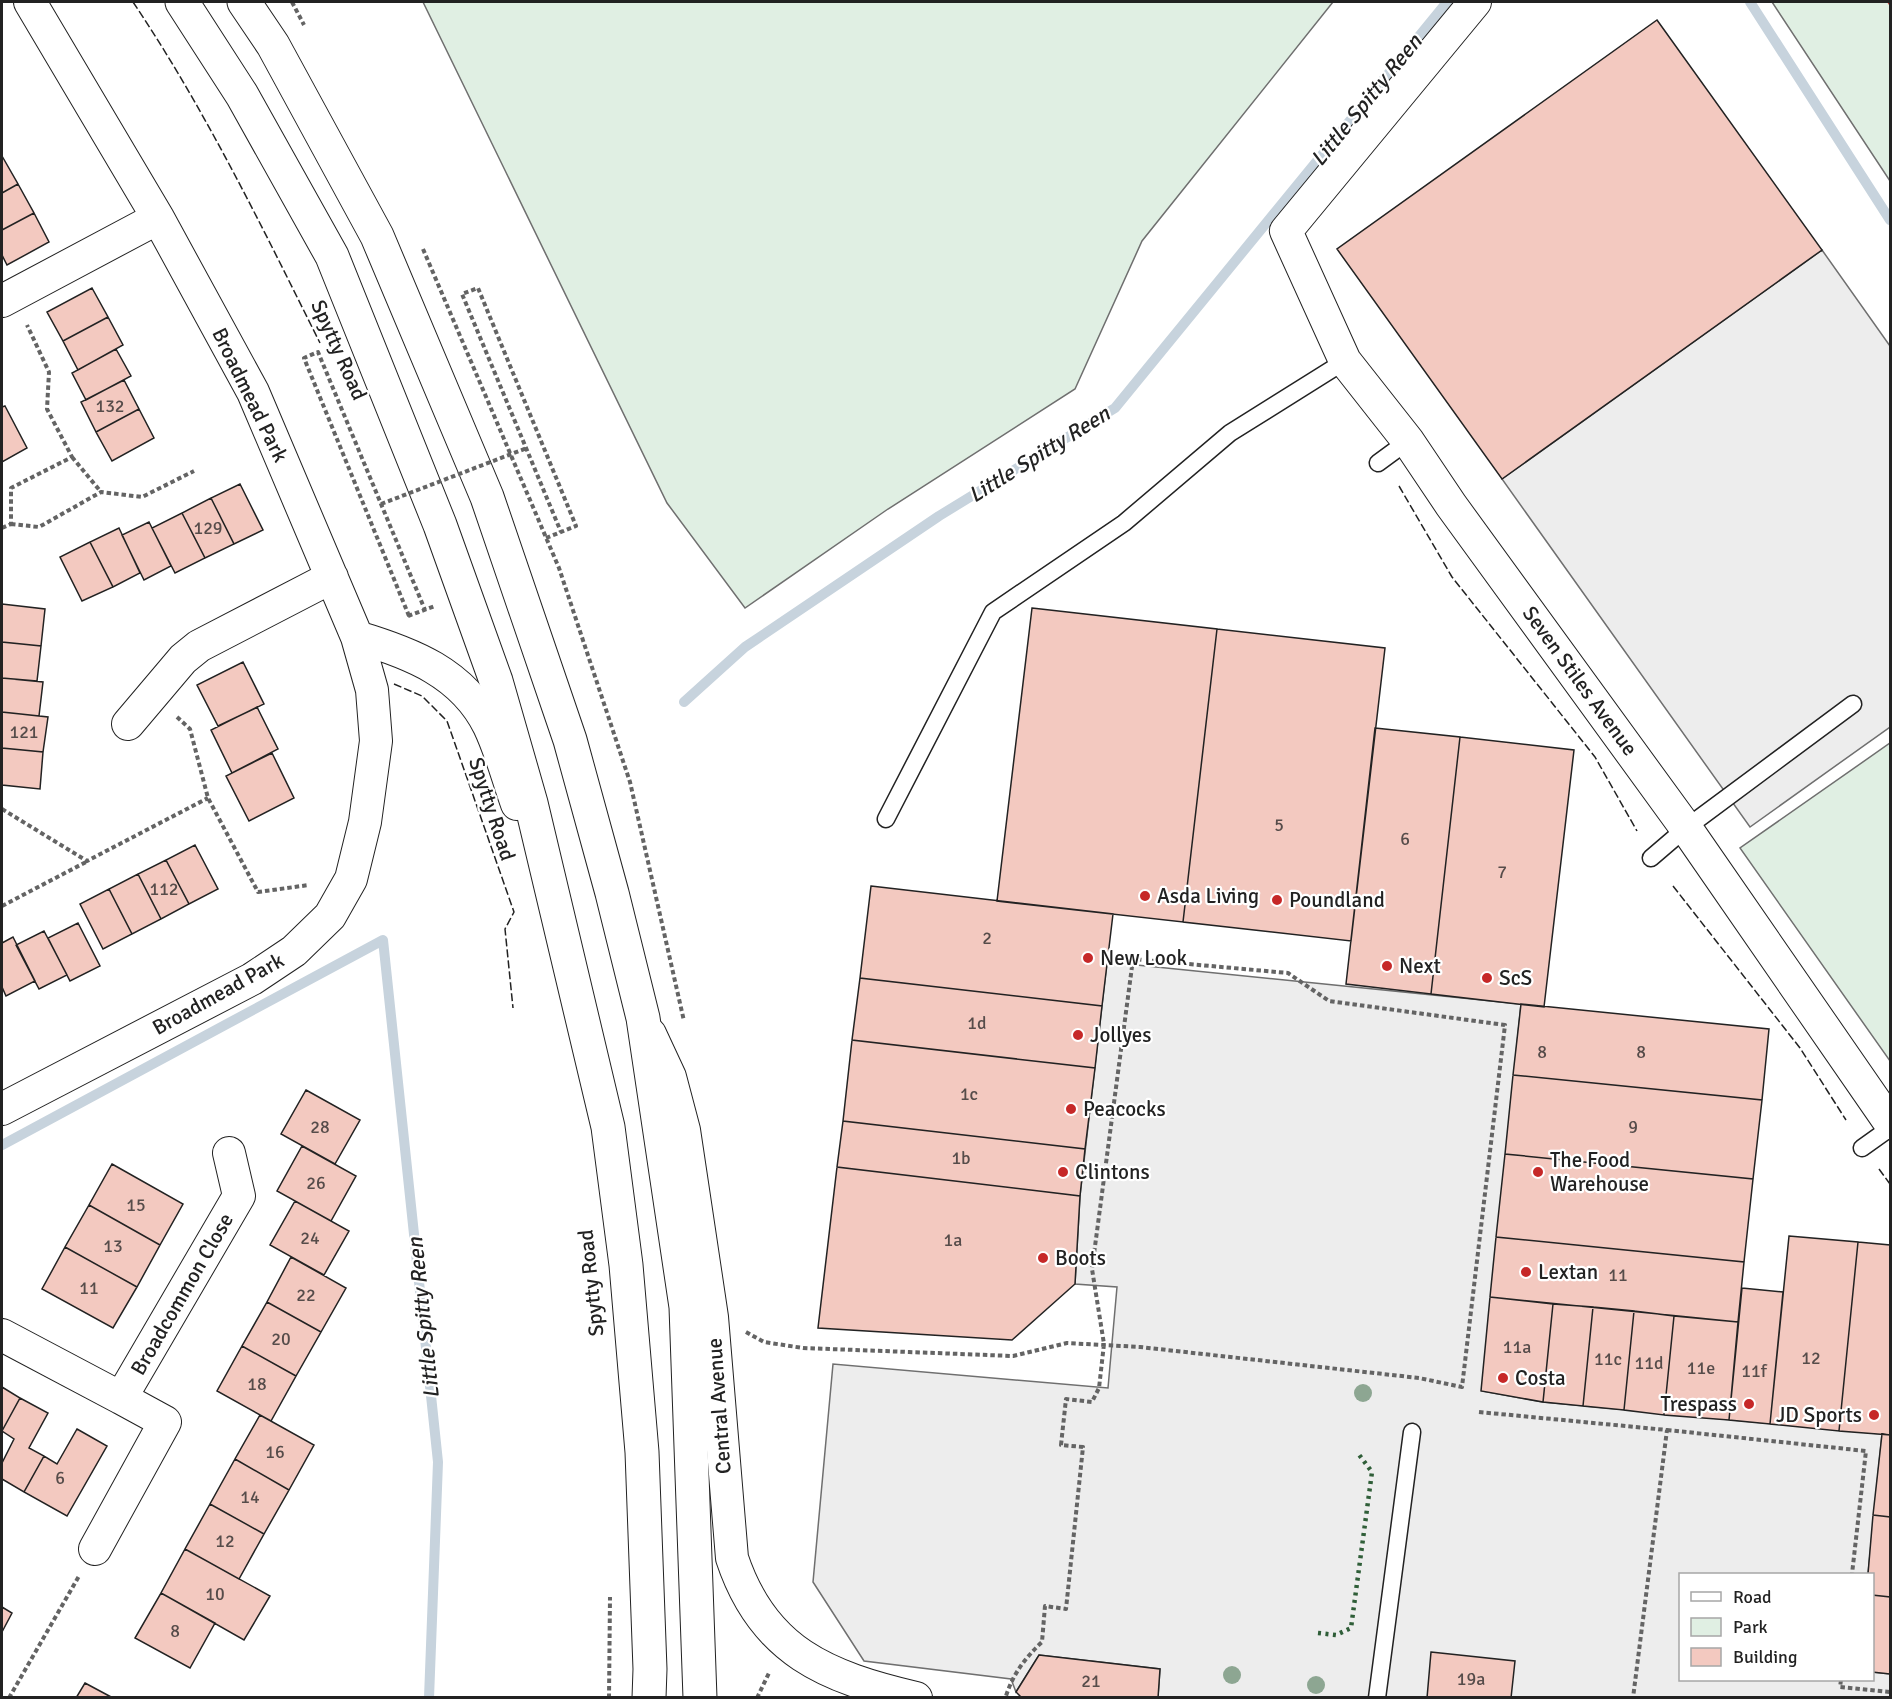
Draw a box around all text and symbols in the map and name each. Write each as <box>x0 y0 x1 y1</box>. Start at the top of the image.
water label: Little Spitty Reen <box>1305 28 1428 171</box>
street label: Spytty Road <box>305 296 373 404</box>
street label: Broadmead Park <box>206 324 294 467</box>
house number: 132 <box>95 395 125 417</box>
water label: Little Spitty Reen <box>963 399 1116 508</box>
house number: 129 <box>193 517 223 539</box>
street label: Seven Stiles Avenue <box>1517 601 1643 761</box>
house number: 121 <box>9 721 39 743</box>
street label: Spytty Road <box>463 754 521 864</box>
house number: 5 <box>1274 814 1284 836</box>
house number: 6 <box>1400 828 1410 850</box>
house number: 7 <box>1497 861 1507 883</box>
house number: 112 <box>149 878 179 900</box>
place label: Asda Living <box>1157 883 1259 909</box>
place label: Poundland <box>1289 887 1385 913</box>
marker: Asda Living <box>1138 889 1152 903</box>
marker: Poundland <box>1270 893 1284 907</box>
house number: 2 <box>982 927 992 949</box>
place label: New Look <box>1100 945 1188 971</box>
street label: Broadmead Park <box>148 947 289 1041</box>
marker: New Look <box>1081 951 1095 965</box>
place label: Next <box>1399 953 1441 979</box>
marker: Next <box>1380 959 1394 973</box>
place label: ScS <box>1499 965 1532 991</box>
marker: ScS <box>1480 971 1494 985</box>
house number: 1d <box>967 1012 987 1034</box>
place label: Jollyes <box>1090 1022 1151 1048</box>
marker: Jollyes <box>1071 1028 1085 1042</box>
house number: 8 <box>1537 1041 1547 1063</box>
house number: 8 <box>1636 1041 1646 1063</box>
house number: 1c <box>960 1083 978 1105</box>
place label: Peacocks <box>1083 1096 1166 1122</box>
marker: Peacocks <box>1064 1102 1078 1116</box>
house number: 28 <box>310 1116 330 1138</box>
house number: 9 <box>1628 1116 1638 1138</box>
house number: 1b <box>951 1147 971 1169</box>
place label: The Food Warehouse <box>1550 1147 1649 1197</box>
place label: Clintons <box>1075 1159 1150 1185</box>
marker: Clintons <box>1056 1165 1070 1179</box>
marker: The Food Warehouse <box>1531 1165 1545 1179</box>
house number: 26 <box>306 1172 326 1194</box>
house number: 15 <box>126 1194 146 1216</box>
street label: Broadcommon Close <box>125 1208 239 1380</box>
house number: 24 <box>300 1227 320 1249</box>
street label: Spytty Road <box>572 1228 610 1338</box>
house number: 1a <box>944 1229 962 1251</box>
house number: 13 <box>103 1235 123 1257</box>
water label: Little Spitty Reen <box>401 1235 445 1400</box>
place label: Boots <box>1055 1245 1106 1271</box>
marker: Boots <box>1036 1251 1050 1265</box>
place label: Lextan <box>1538 1259 1598 1285</box>
house number: 11 <box>1608 1264 1628 1286</box>
marker: Lextan <box>1519 1265 1533 1279</box>
house number: 11 <box>79 1277 99 1299</box>
house number: 22 <box>296 1284 316 1306</box>
house number: 20 <box>271 1328 291 1350</box>
house number: 11a <box>1503 1336 1531 1358</box>
street label: Central Avenue <box>701 1337 737 1475</box>
house number: 12 <box>1801 1347 1821 1369</box>
house number: 11c <box>1594 1348 1622 1370</box>
house number: 11d <box>1635 1352 1663 1374</box>
house number: 11e <box>1687 1357 1715 1379</box>
house number: 11f <box>1741 1360 1768 1382</box>
place label: Costa <box>1515 1365 1566 1391</box>
marker: Costa <box>1496 1371 1510 1385</box>
house number: 18 <box>247 1373 267 1395</box>
place label: Trespass <box>1661 1391 1737 1417</box>
marker: Trespass <box>1742 1397 1756 1411</box>
place label: JD Sports <box>1776 1402 1862 1428</box>
marker: JD Sports <box>1867 1408 1881 1422</box>
house number: 16 <box>265 1441 285 1463</box>
house number: 6 <box>55 1467 65 1489</box>
house number: 14 <box>240 1486 260 1508</box>
house number: 12 <box>215 1530 235 1552</box>
legend <box>1679 1573 1874 1681</box>
house number: 10 <box>205 1583 225 1605</box>
text: Road <box>1733 1586 1772 1608</box>
text: Park <box>1733 1616 1768 1638</box>
house number: 8 <box>170 1620 180 1642</box>
text: Building <box>1733 1646 1797 1668</box>
house number: 19a <box>1457 1668 1485 1690</box>
house number: 21 <box>1081 1670 1101 1692</box>

